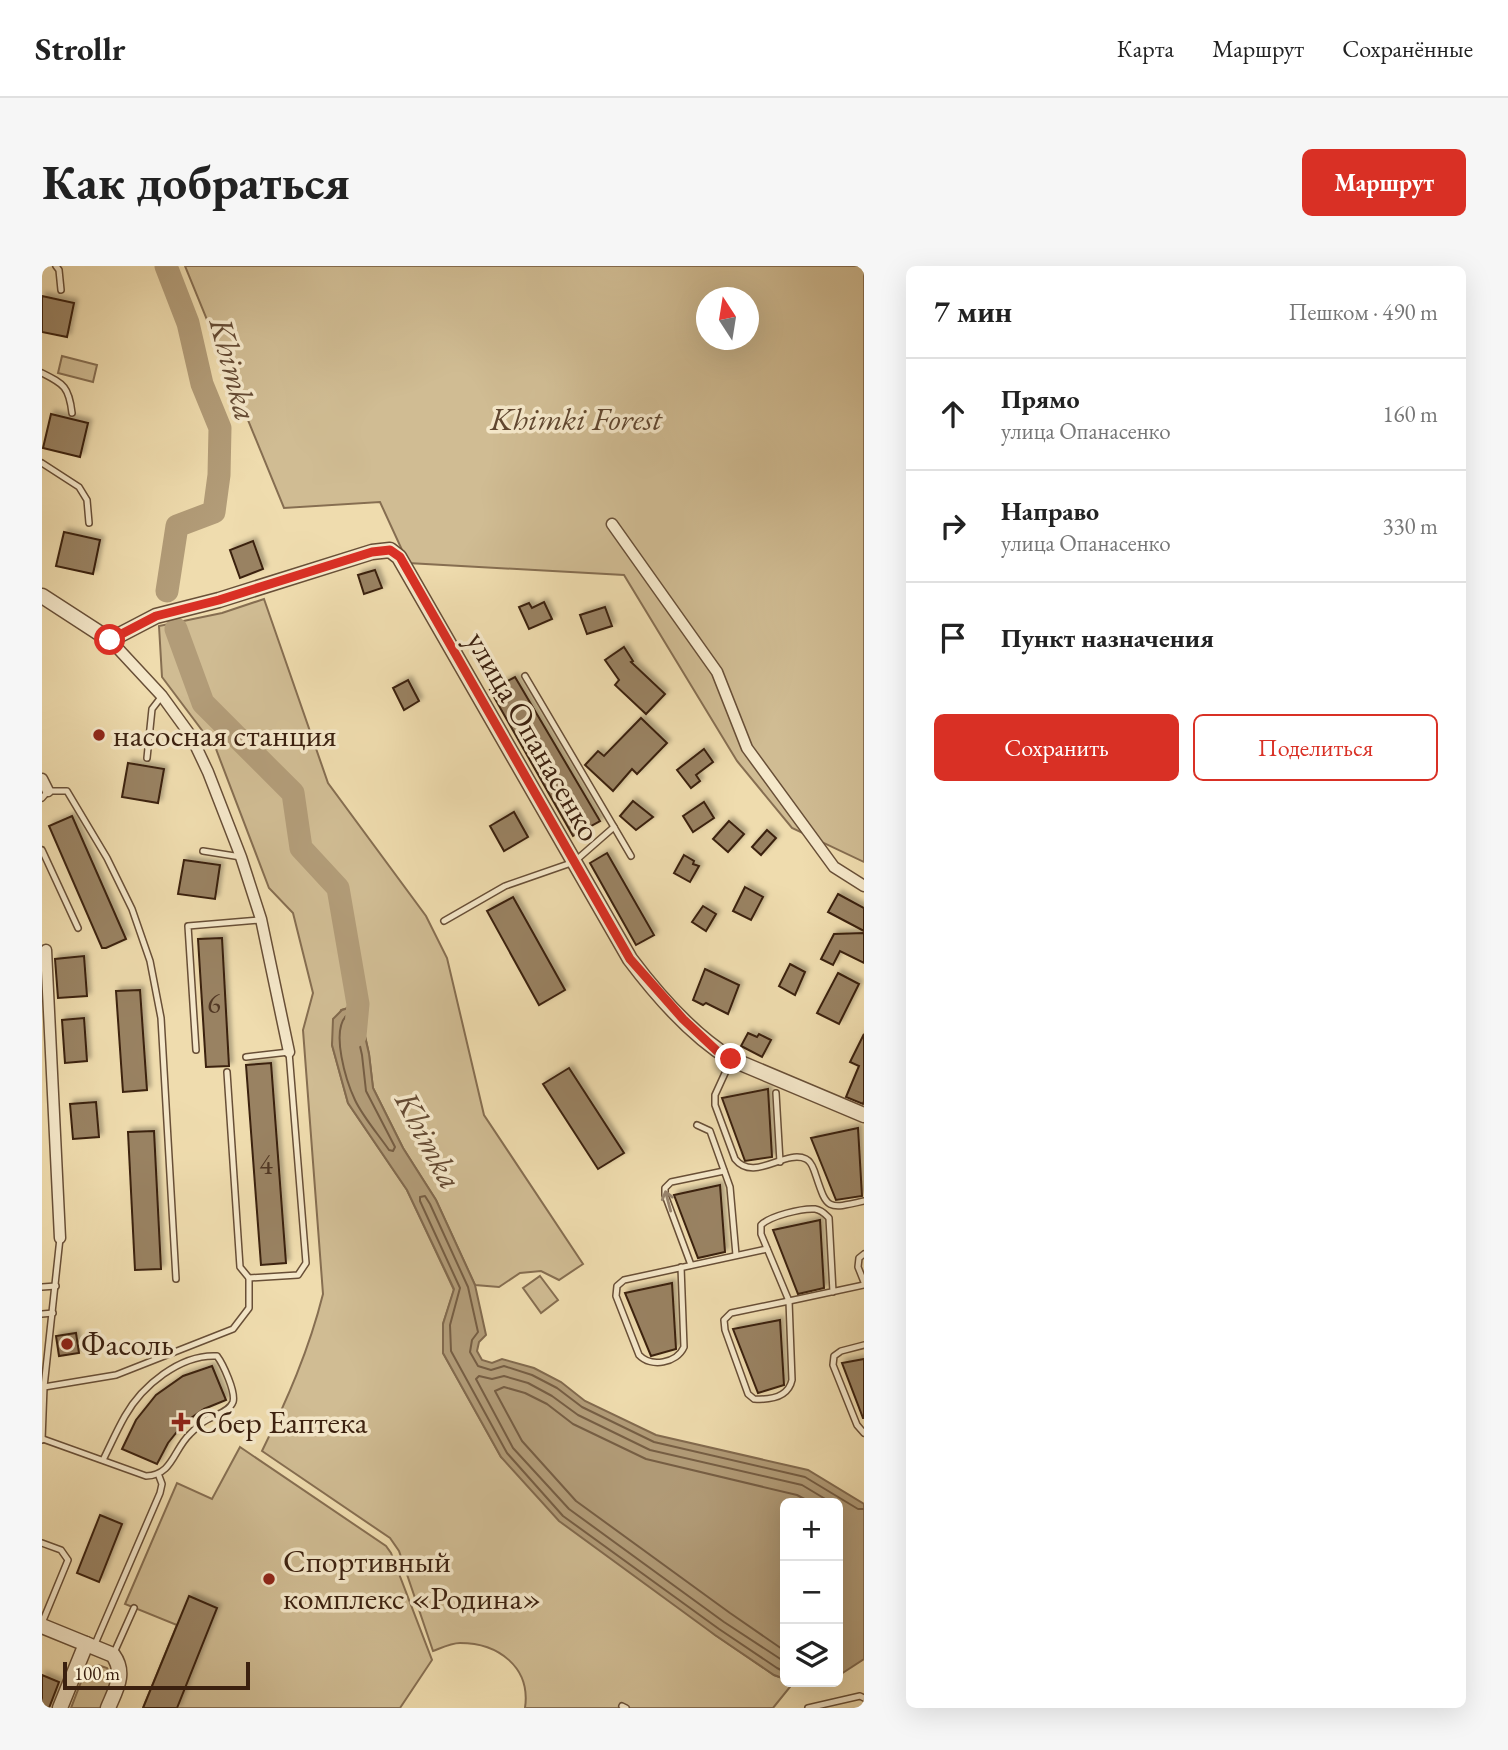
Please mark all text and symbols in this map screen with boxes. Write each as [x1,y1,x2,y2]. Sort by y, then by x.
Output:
text: Strollr [35,27,126,70]
text: Карта [1117,33,1174,64]
text: Маршрут [1212,33,1304,64]
text: Сохранённые [1342,33,1473,64]
button: Маршрут [1302,149,1466,216]
text: Как добраться [42,150,350,214]
north arrow [696,287,759,350]
text: 7 мин [934,292,1012,331]
text: Пешком · 490 m [1289,297,1438,327]
water label: Khimka [199,312,268,425]
text: Прямо [1001,382,1080,416]
icon: ahead [934,395,972,433]
park label: Khimki Forest [489,398,663,440]
text: 160 m [1382,399,1438,429]
text: улица Опанасенко [1001,416,1171,446]
text: Направо [1001,494,1099,528]
icon: right [934,507,972,545]
text: 330 m [1382,511,1438,541]
text: улица Опанасенко [1001,528,1171,558]
icon: arrive [934,619,972,657]
text: Пункт назначения [1001,621,1214,655]
street label: улица Опанасенко [457,623,611,849]
route start [94,624,125,655]
place label: насосная станция [113,714,337,756]
button: Сохранить [934,714,1179,781]
button: Поделиться [1193,714,1438,781]
marker: насосная станция [91,727,107,743]
house number: 6 [207,985,221,1021]
route end [715,1043,746,1074]
water label: Khimka [385,1083,473,1196]
house number: 4 [259,1146,273,1182]
one-way arrow [661,1190,674,1213]
place label: Фасоль [81,1323,174,1365]
marker: Фасоль [59,1336,75,1352]
place label: Сбер Еаптека [195,1401,368,1443]
marker: Сбер Еаптека [173,1414,189,1430]
map controls [780,1498,843,1687]
button: + [780,1498,843,1561]
place label: Спортивный комплекс «Родина» [283,1540,541,1619]
button: − [780,1561,843,1624]
marker: Спортивный комплекс «Родина» [261,1571,277,1587]
button: layers [780,1624,843,1687]
scale bar [63,1659,250,1691]
text: 100 m [74,1661,120,1686]

